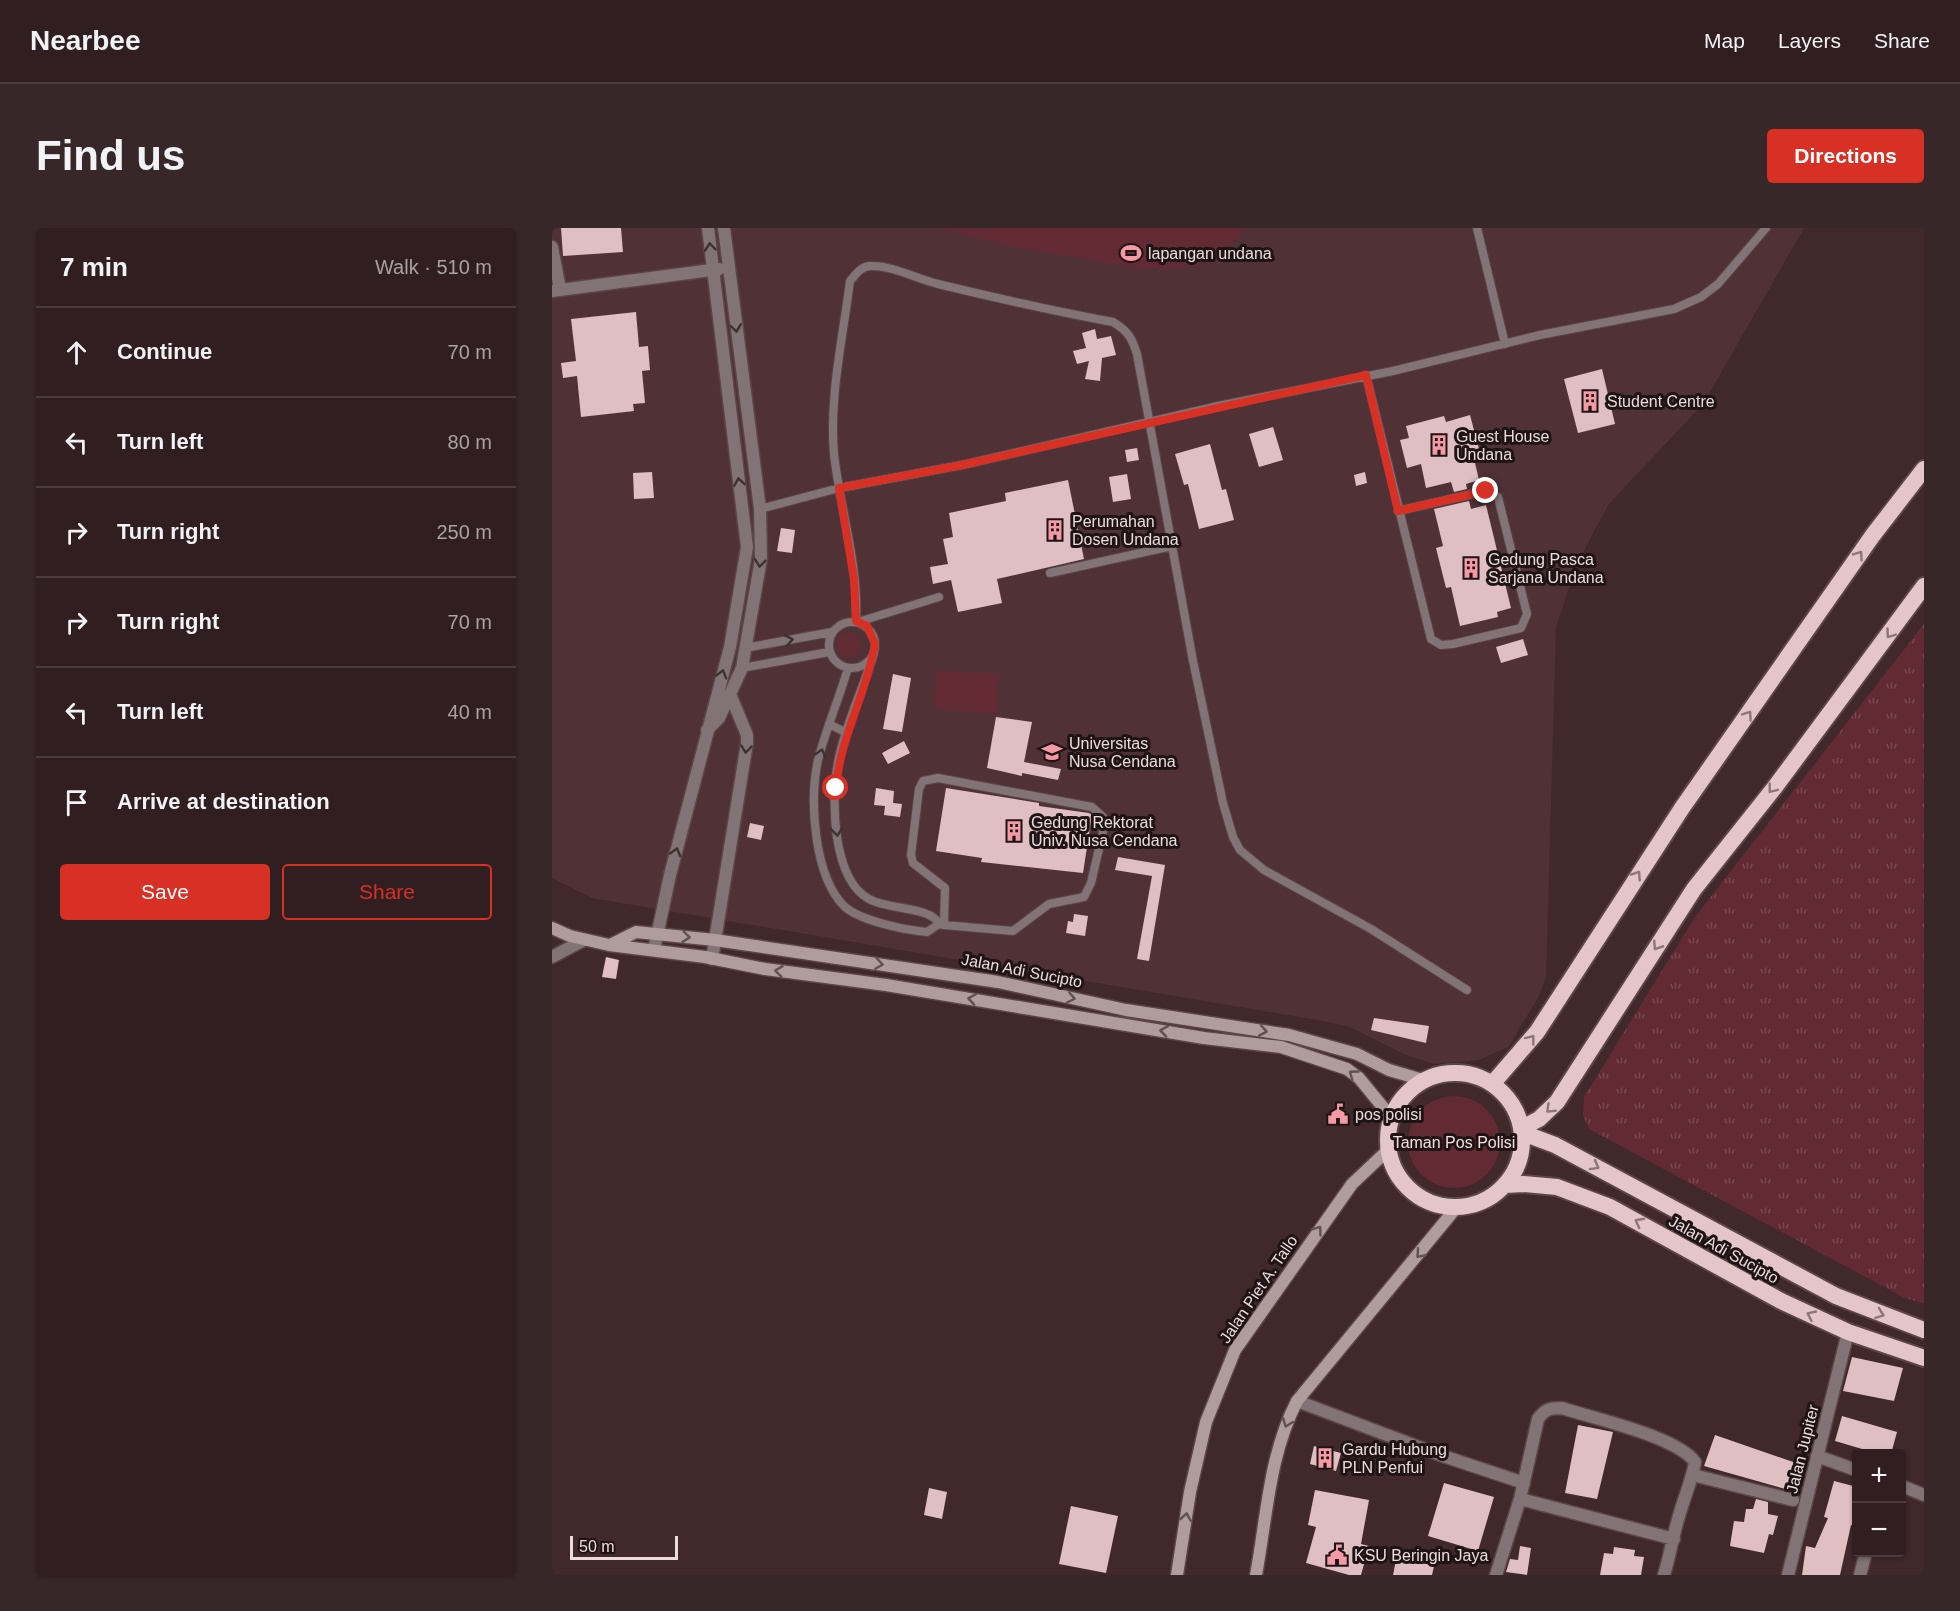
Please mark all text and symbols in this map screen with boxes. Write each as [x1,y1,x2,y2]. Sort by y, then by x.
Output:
text: Nearbee [30,25,141,56]
text: Map [1704,29,1745,52]
text: Layers [1778,29,1841,52]
text: Share [1874,29,1930,52]
button: Directions [1767,129,1924,183]
text: Find us [36,132,185,179]
sports icon: lapangan undana [1119,241,1143,265]
one-way arrow [705,242,717,251]
place label: lapangan undana [1148,245,1272,262]
text: 7 min [60,252,128,282]
text: Walk · 510 m [375,256,492,278]
one-way arrow [730,323,742,332]
icon: ahead [60,336,93,369]
text: Continue [117,339,212,364]
text: 70 m [448,341,492,363]
building icon: Student Centre [1578,389,1602,413]
place label: Student Centre [1607,393,1715,410]
icon: left [60,426,93,459]
place label: Guest House Undana [1456,428,1549,463]
text: Turn left [117,429,203,454]
text: 80 m [448,431,492,453]
building icon: Guest House Undana [1427,433,1451,457]
one-way arrow [734,477,746,487]
route end [1472,477,1498,503]
place label: Perumahan Dosen Undana [1072,513,1179,548]
icon: right [60,516,93,549]
building icon: Perumahan Dosen Undana [1043,518,1067,542]
text: Turn right [117,519,219,544]
text: 250 m [436,521,492,543]
one-way arrow [1852,550,1863,561]
place label: Gedung Pasca Sarjana Undana [1488,551,1604,586]
building icon: Gedung Pasca Sarjana Undana [1459,556,1483,580]
one-way arrow [754,558,766,568]
icon: right [60,606,93,639]
text: Turn right [117,609,219,634]
text: 70 m [448,611,492,633]
one-way arrow [1886,627,1897,638]
one-way arrow [783,634,793,647]
one-way arrow [715,669,727,680]
icon: left [60,696,93,729]
text: Turn left [117,699,203,724]
text: 40 m [448,701,492,723]
one-way arrow [1741,710,1752,721]
place label: Universitas Nusa Cendana [1069,735,1176,770]
school or university icon: Universitas Nusa Cendana [1040,740,1064,764]
one-way arrow [740,745,753,754]
one-way arrow [813,748,826,758]
route start [822,774,848,800]
one-way arrow [1769,783,1780,794]
icon: arrive [60,786,93,819]
text: Arrive at destination [117,789,330,814]
place label: Gedung Rektorat Univ. Nusa Cendana [1031,814,1178,849]
building icon: Gedung Rektorat Univ. Nusa Cendana [1002,819,1026,843]
one-way arrow [831,827,843,836]
one-way arrow [668,847,681,857]
button: Save [60,864,270,920]
button: Share [282,864,492,920]
one-way arrow [1630,871,1641,882]
one-way arrow [681,930,690,943]
one-way arrow [1653,939,1664,950]
street label: Jalan Adi Sucipto [960,950,1084,991]
one-way arrow [874,957,883,969]
one-way arrow [774,965,783,978]
one-way arrow [1065,991,1075,1004]
one-way arrow [967,993,977,1006]
one-way arrow [1258,1024,1267,1036]
one-way arrow [1160,1025,1170,1038]
one-way arrow [1524,1034,1535,1045]
one-way arrow [1348,1070,1359,1081]
public building icon: pos polisi [1326,1102,1350,1126]
one-way arrow [1546,1102,1556,1113]
place label: pos polisi [1355,1106,1422,1123]
park label: Taman Pos Polisi [1393,1134,1515,1151]
one-way arrow [1588,1159,1599,1170]
street label: Jalan Adi Sucipto [1666,1212,1782,1287]
one-way arrow [1635,1218,1645,1229]
one-way arrow [1311,1226,1322,1237]
street label: Jalan Piet A. Tallo [1216,1232,1301,1346]
one-way arrow [1416,1247,1427,1258]
one-way arrow [1874,1306,1884,1319]
one-way arrow [1806,1310,1817,1322]
street label: Jalan Jupiter [1783,1402,1822,1495]
one-way arrow [1281,1417,1294,1428]
place label: Gardu Hubung PLN Penfui [1342,1441,1447,1476]
building icon: Gardu Hubung PLN Penfui [1313,1446,1337,1470]
map controls [1852,1449,1906,1557]
button: + [1852,1449,1906,1503]
button: − [1852,1503,1906,1557]
one-way arrow [1179,1513,1192,1523]
scale bar [570,1533,678,1560]
text: 50 m [579,1538,615,1555]
public building icon: KSU Beringin Jaya [1325,1543,1349,1567]
place label: KSU Beringin Jaya [1354,1547,1488,1564]

